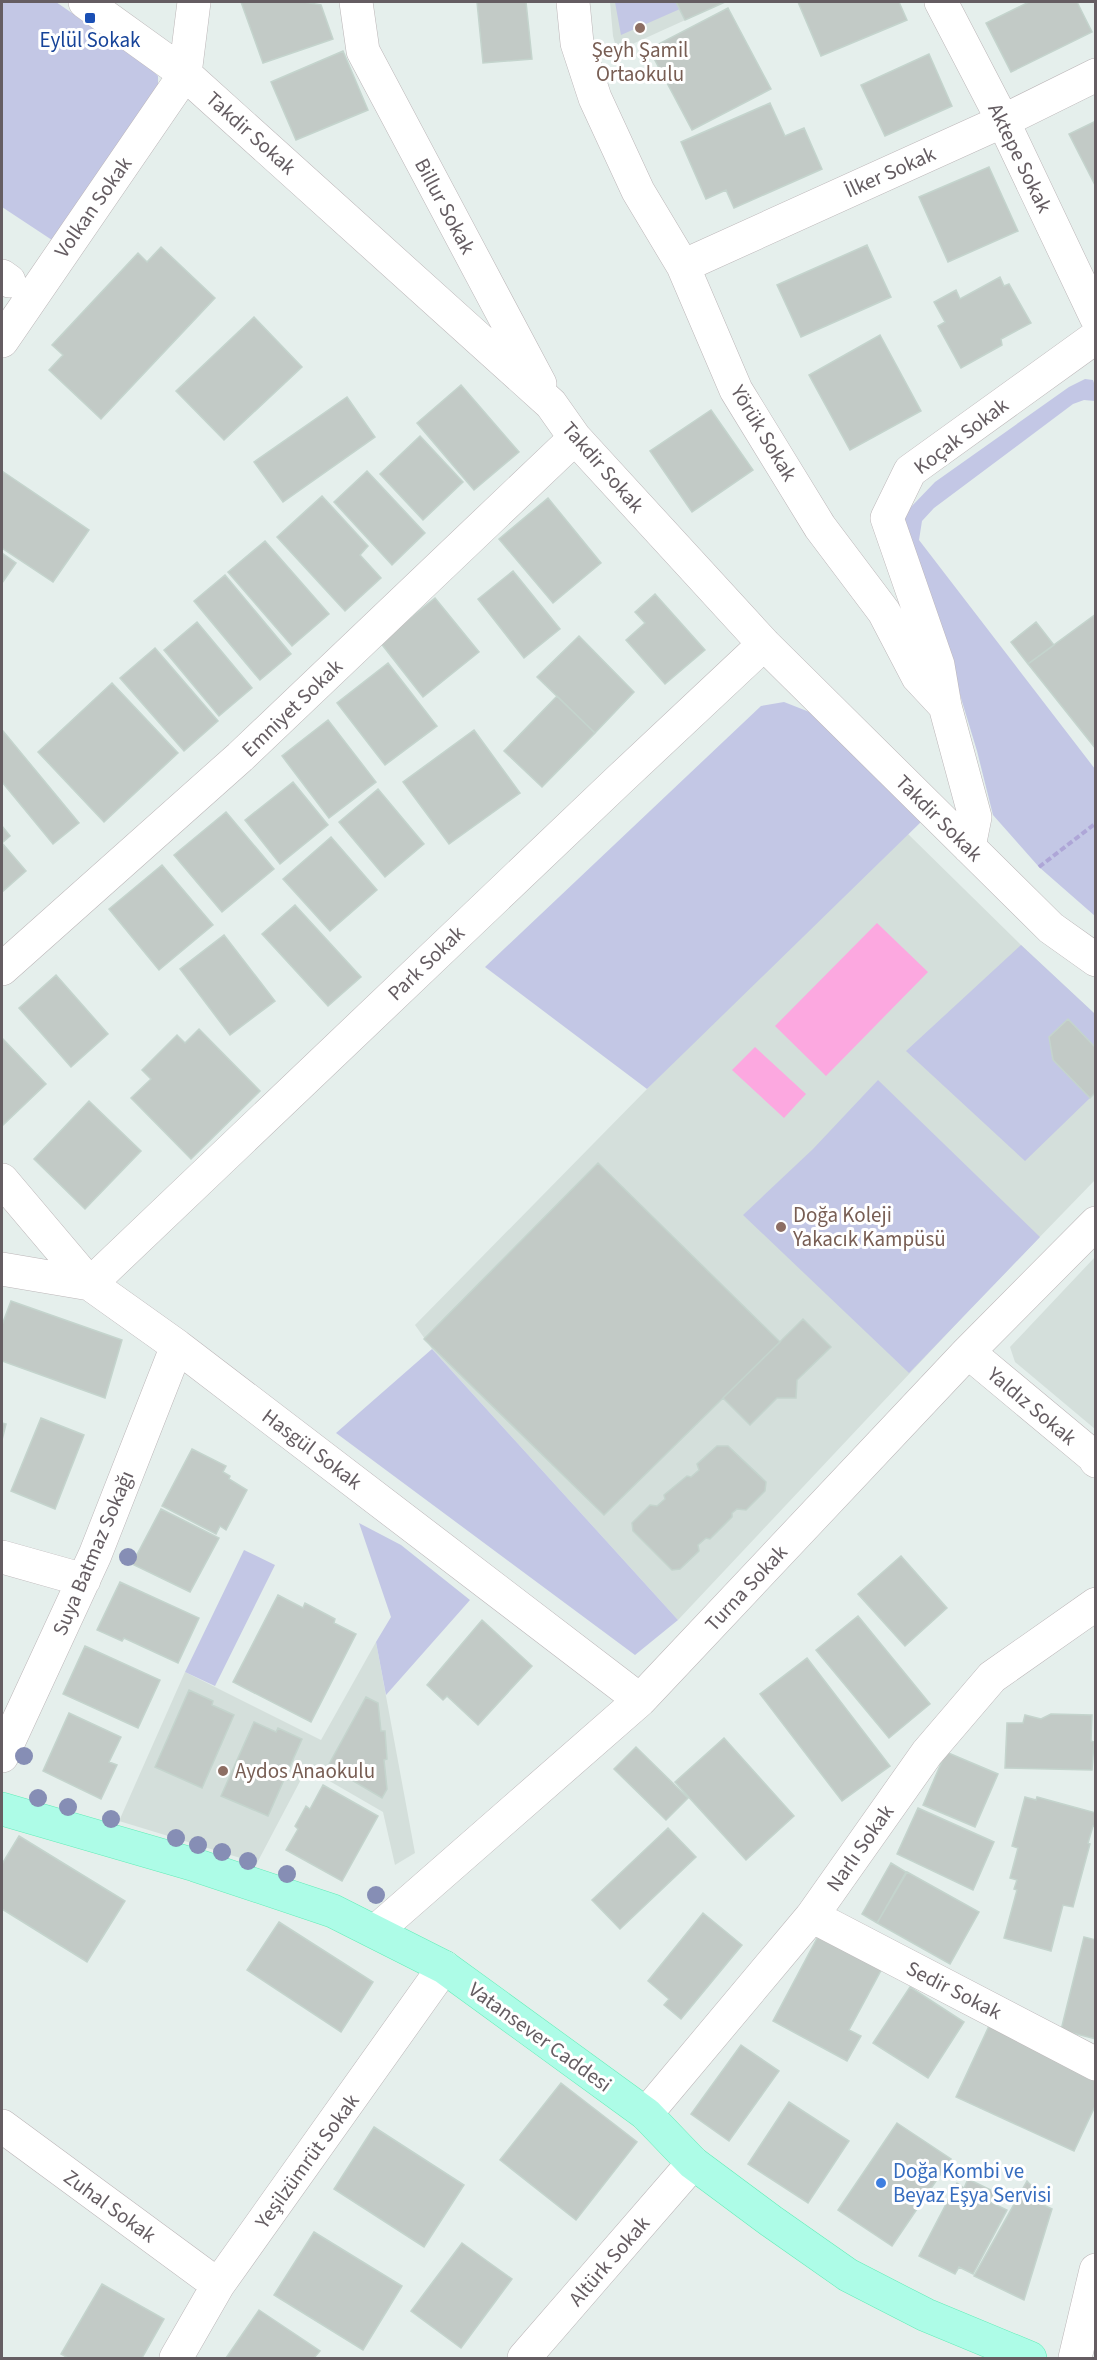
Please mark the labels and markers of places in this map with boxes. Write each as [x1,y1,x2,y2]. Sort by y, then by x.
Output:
marker: Eylül Sokak [83,11,97,25]
marker: Şeyh Şamil Ortaokulu [633,21,647,35]
place label: Eylül Sokak [40,25,141,55]
place label: Şeyh Şamil Ortaokulu [592,35,688,89]
place label: Doğa Koleji Yakacık Kampüsü [792,1200,946,1254]
marker: Doğa Koleji Yakacık Kampüsü [774,1220,788,1234]
place label: Aydos Anaokulu [235,1756,375,1786]
marker: Aydos Anaokulu [216,1764,230,1778]
place label: Doğa Kombi ve Beyaz Eşya Servisi [893,2156,1051,2210]
marker: Doğa Kombi ve Beyaz Eşya Servisi [874,2176,888,2190]

